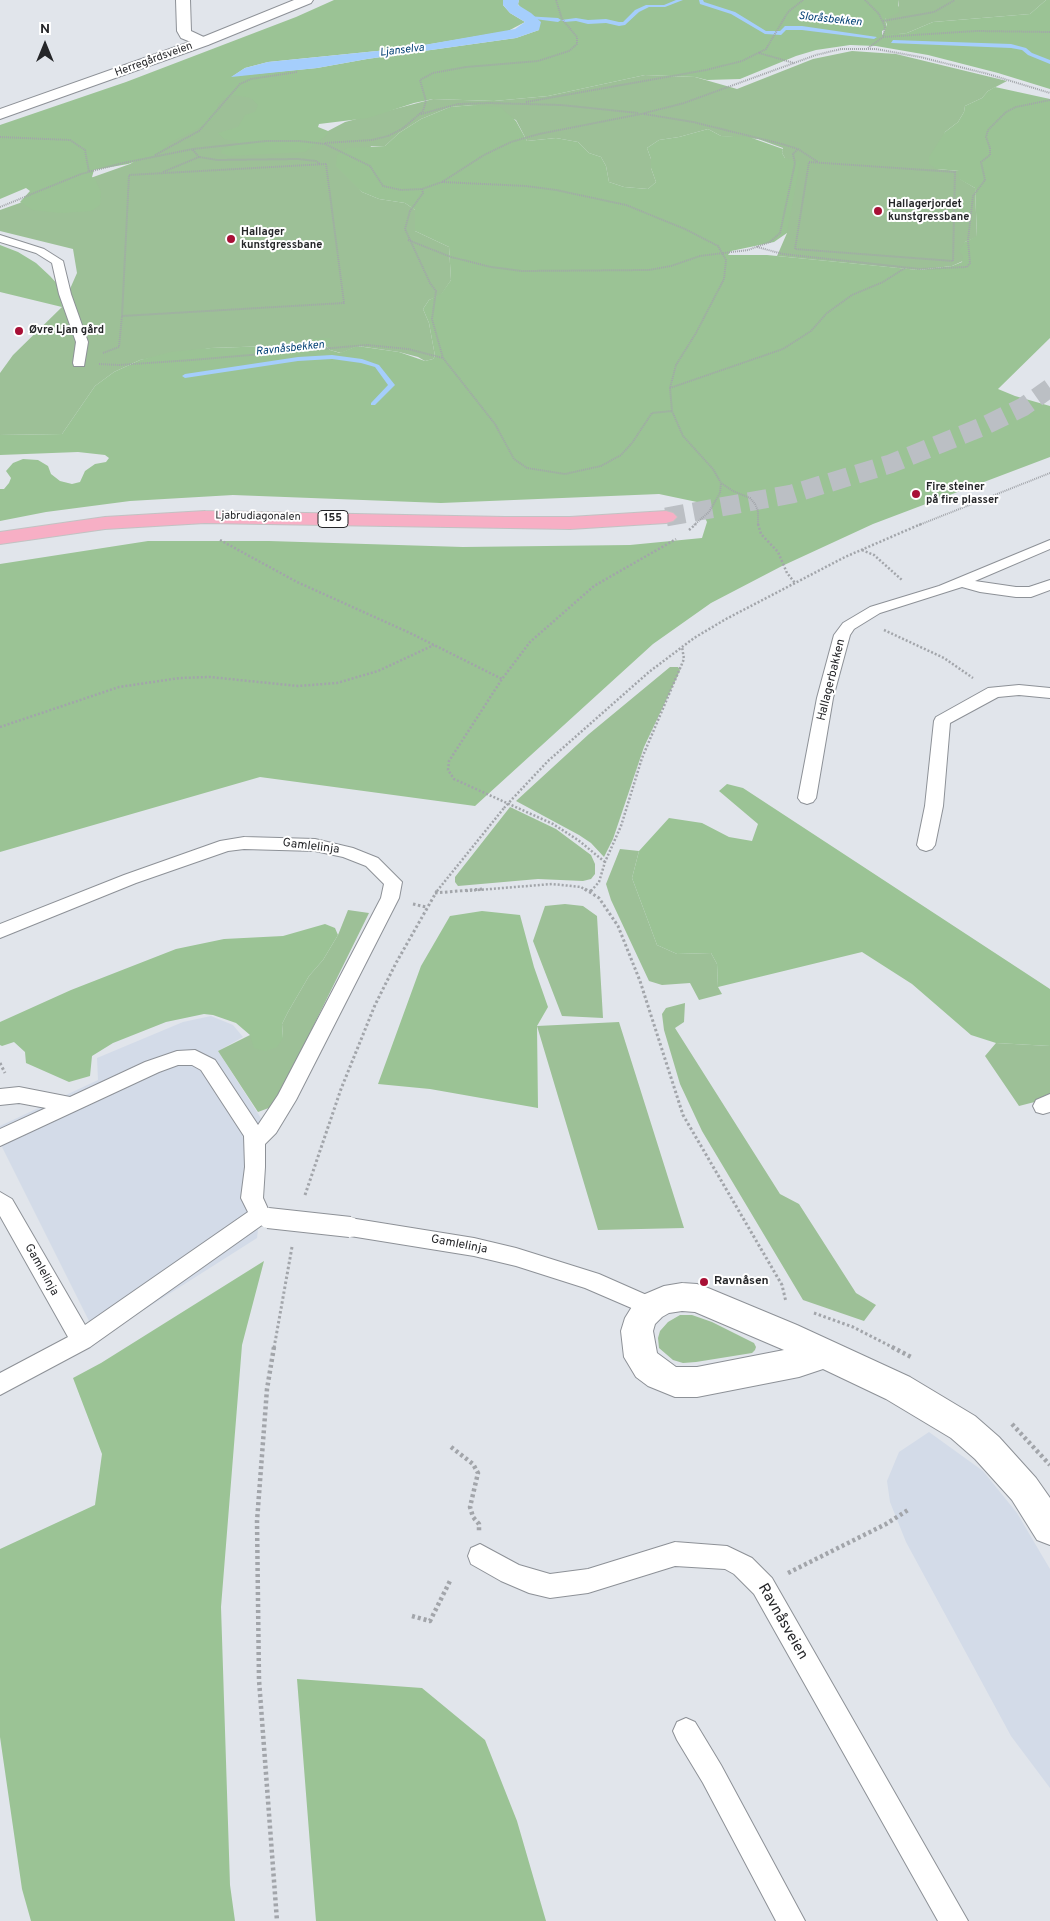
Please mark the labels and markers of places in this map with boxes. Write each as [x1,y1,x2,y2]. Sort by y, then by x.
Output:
place label: Hallagerjordet kunstgressbane [888,198,969,224]
marker: Hallagerjordet kunstgressbane [872,205,884,217]
place label: Hallager kunstgressbane [241,226,322,252]
marker: Hallager kunstgressbane [225,233,237,245]
place label: Øvre Ljan gård [29,324,104,338]
marker: Øvre Ljan gård [13,325,25,337]
place label: Fire steiner på fire plasser [926,481,999,507]
marker: Fire steiner på fire plasser [910,488,922,500]
place label: Ravnåsen [714,1275,769,1289]
marker: Ravnåsen [698,1276,710,1288]

